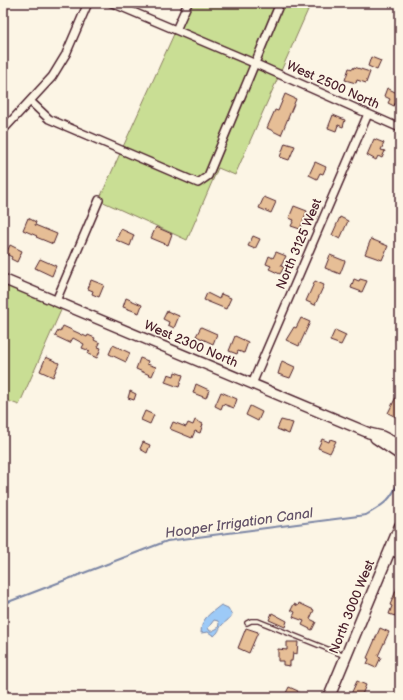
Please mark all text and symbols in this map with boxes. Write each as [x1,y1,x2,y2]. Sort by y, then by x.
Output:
street label: West 2500 North [284,57,382,113]
street label: North 3125 West [273,196,325,292]
street label: West 2300 North [142,317,240,371]
water label: Hooper Irrigation Canal [164,504,315,542]
street label: North 3000 West [326,558,378,656]

